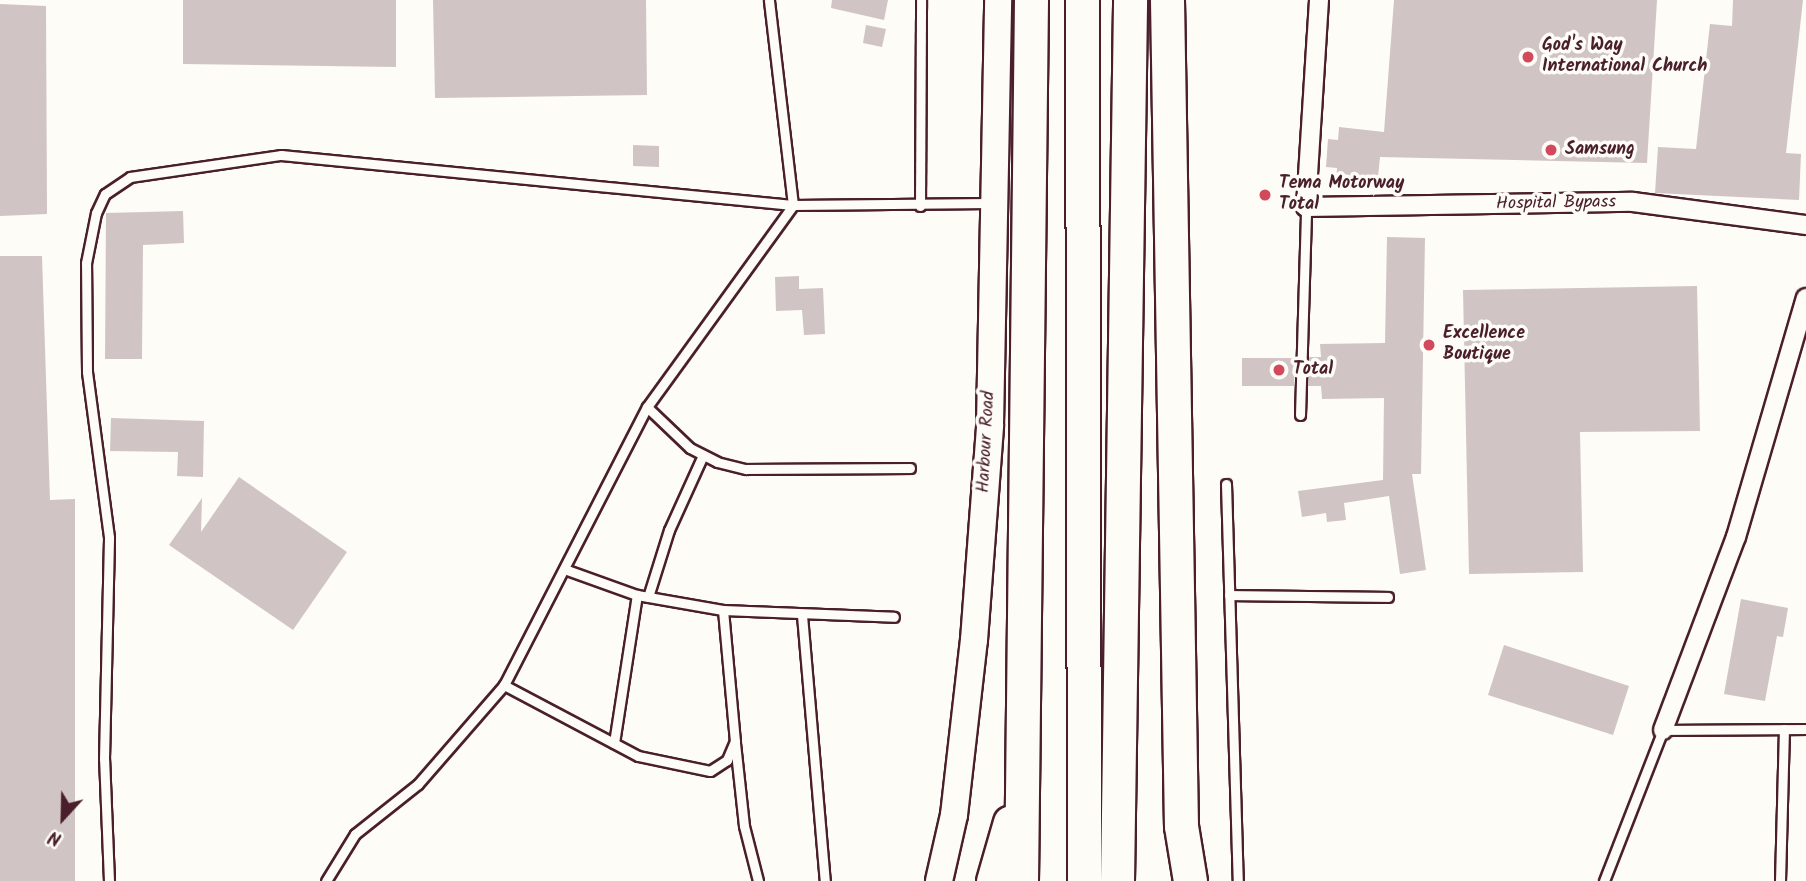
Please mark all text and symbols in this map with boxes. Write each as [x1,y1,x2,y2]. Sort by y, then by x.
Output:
place label: God's Way International Church [1542,36,1707,78]
marker: God's Way International Church [1520,49,1536,65]
place label: Samsung [1565,139,1635,161]
marker: Samsung [1543,142,1559,158]
place label: Tema Motorway Total [1279,174,1404,216]
marker: Tema Motorway Total [1257,187,1273,203]
street label: Hospital Bypass [1496,192,1616,216]
place label: Excellence Boutique [1443,324,1525,366]
marker: Excellence Boutique [1421,337,1437,353]
place label: Total [1293,359,1333,381]
marker: Total [1271,362,1287,378]
street label: Harbour Road [974,391,1000,493]
north arrow [28,783,98,853]
text: N [44,821,66,854]

